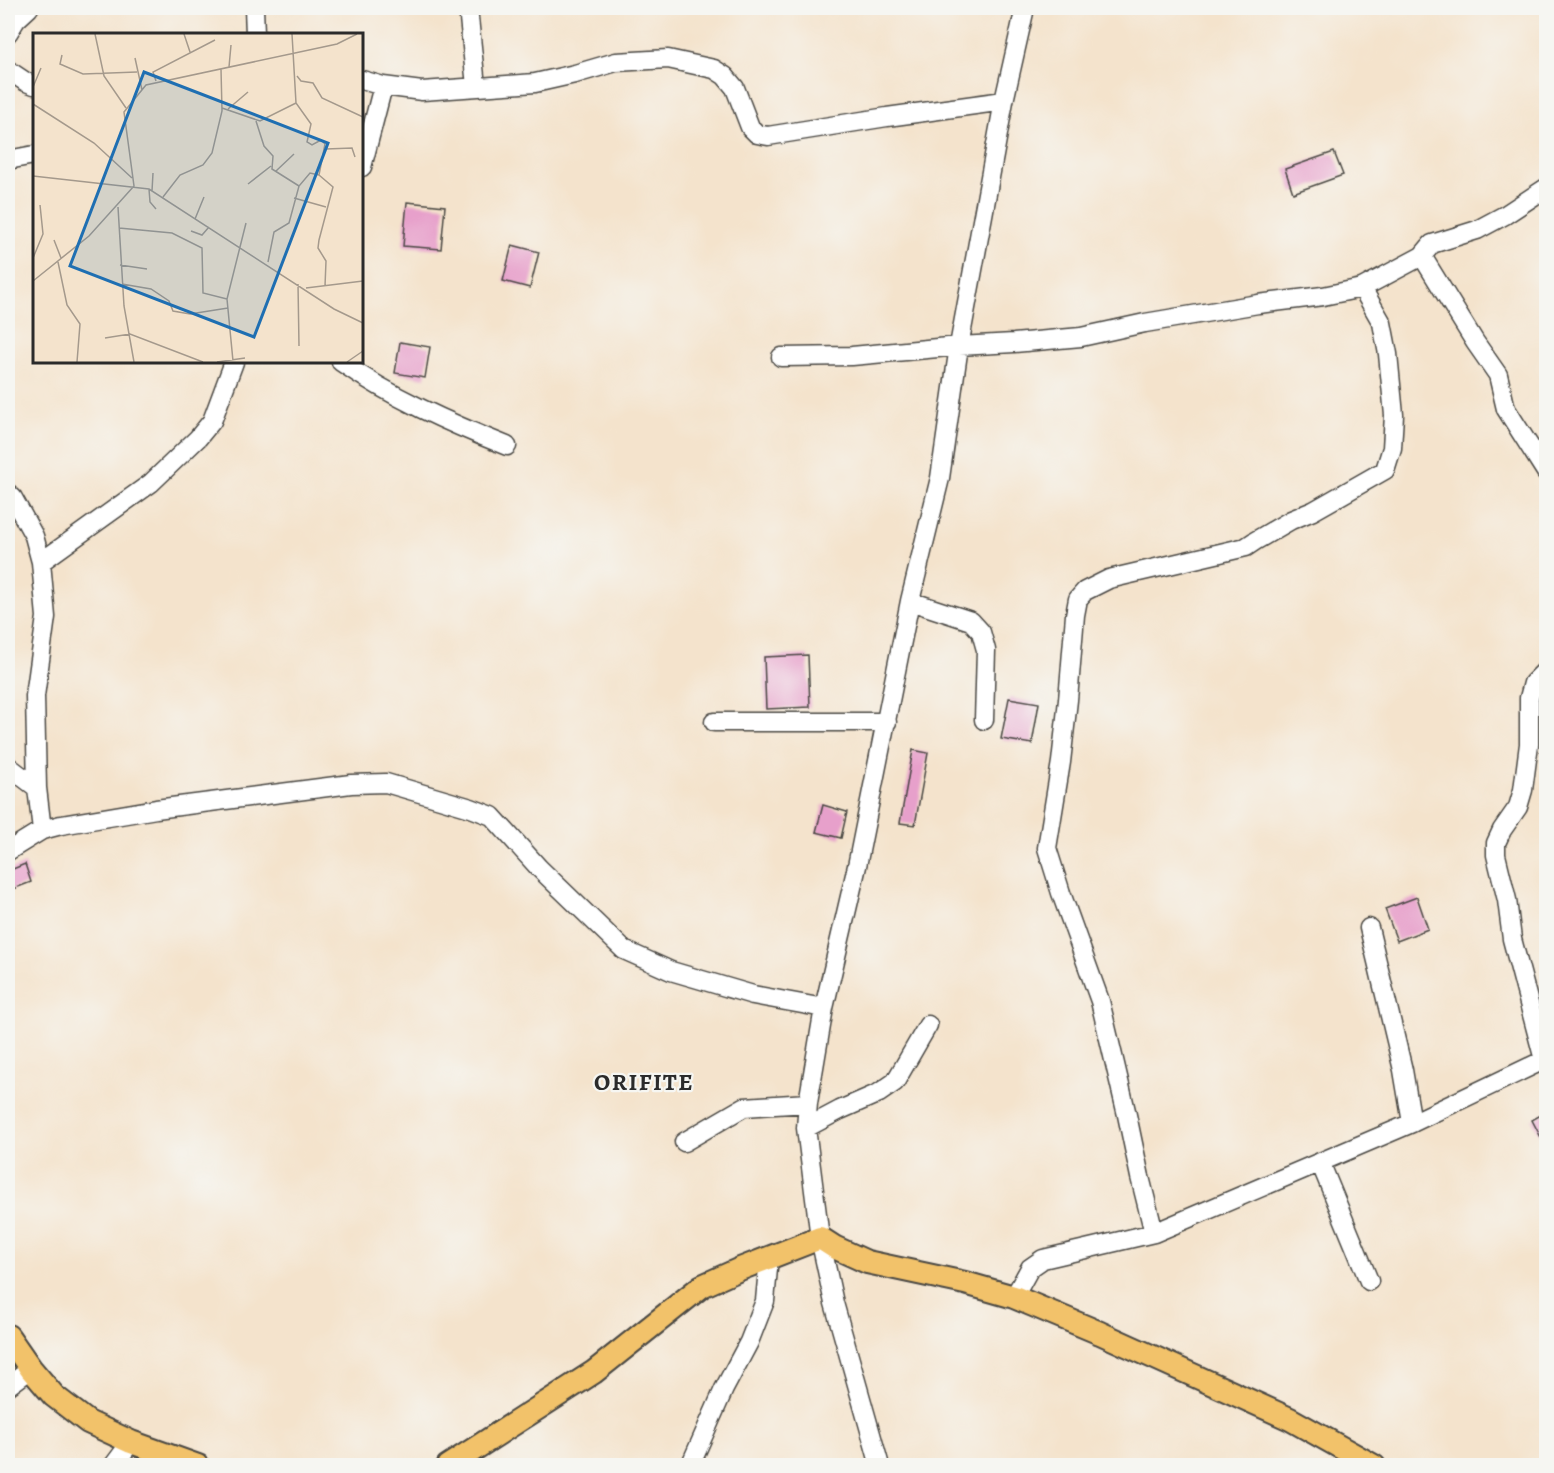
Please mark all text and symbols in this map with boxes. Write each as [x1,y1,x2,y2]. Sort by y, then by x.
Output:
inset map [33,33,363,363]
district label: ORIFITE [594,1066,694,1098]

